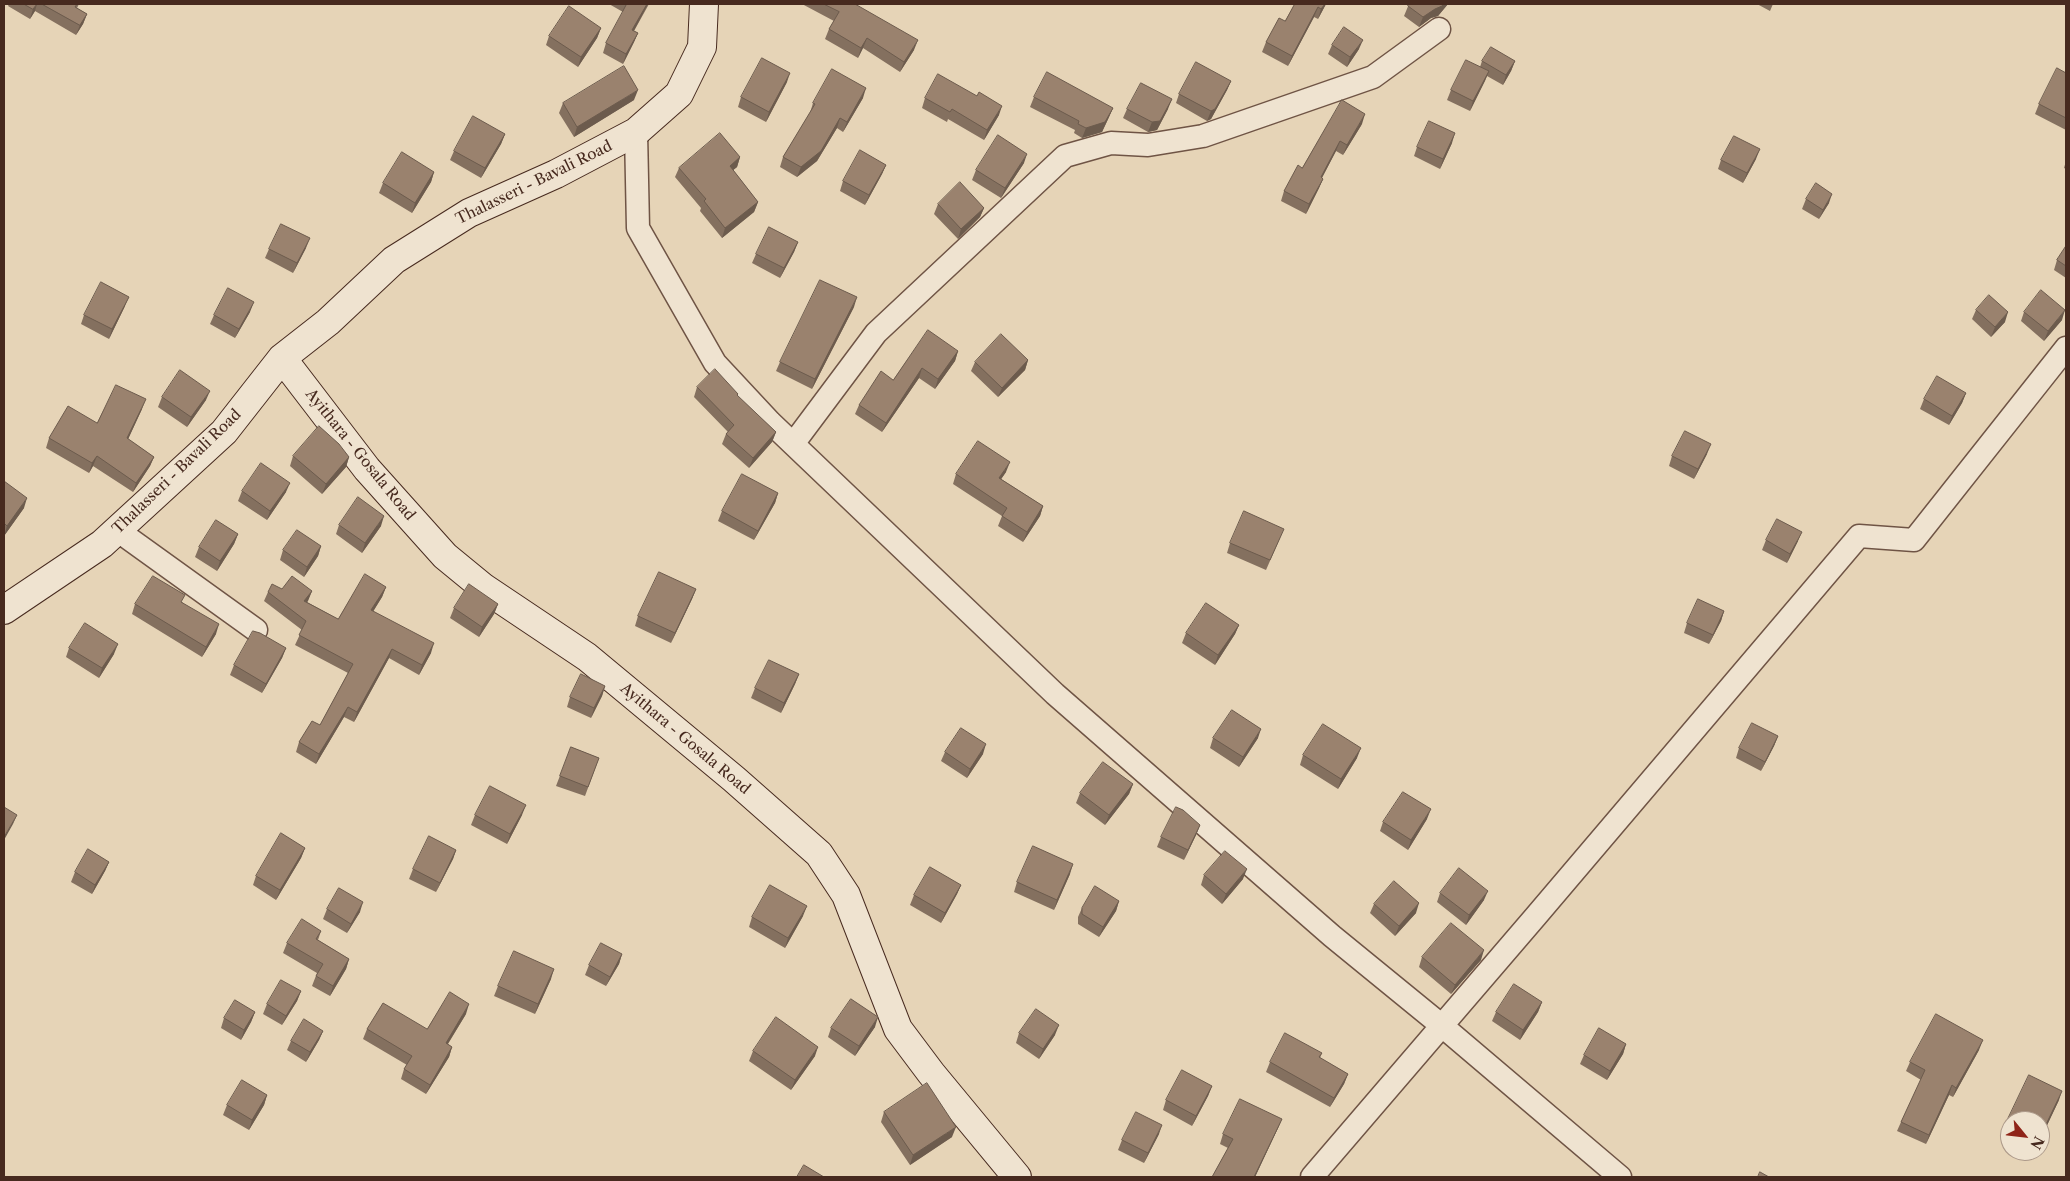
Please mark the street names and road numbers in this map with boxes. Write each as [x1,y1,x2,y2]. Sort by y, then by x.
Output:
street label: Thalasseri - Bavali Road [453,137,615,229]
street label: Ayithara - Gosala Road [301,386,419,524]
street label: Thalasseri - Bavali Road [109,406,245,538]
street label: Ayithara - Gosala Road [616,679,754,799]

